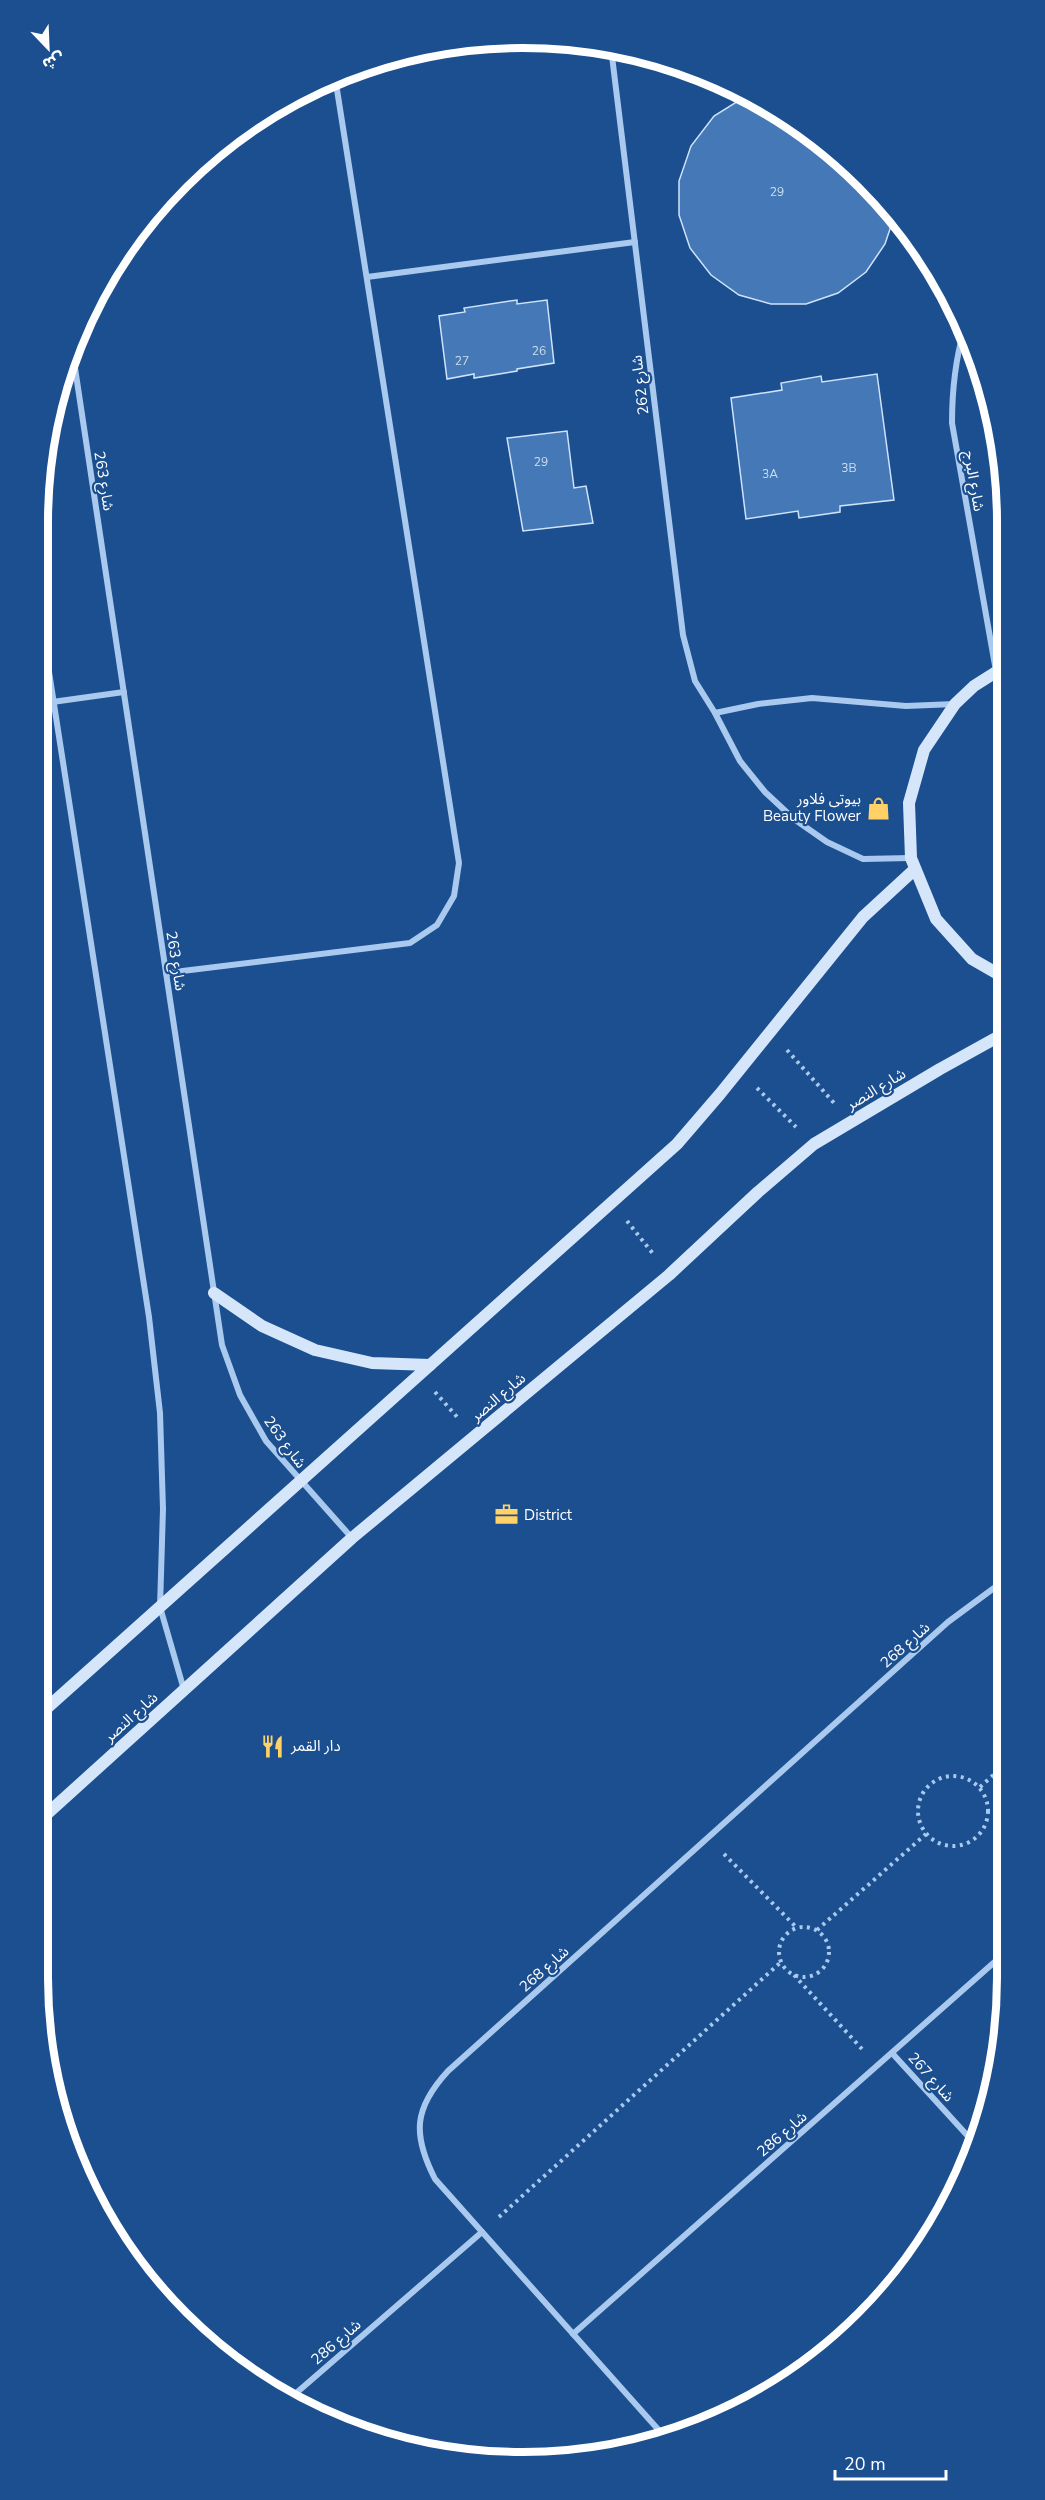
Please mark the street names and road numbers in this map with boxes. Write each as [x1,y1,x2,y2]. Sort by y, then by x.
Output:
street label: شارع 262 [626,353,656,416]
street label: شارع البرج [957,449,989,513]
street label: شارع 263 [87,450,119,513]
street label: شارع 263 [159,930,191,993]
street label: شارع النصر [842,1063,911,1117]
street label: شارع النصر [466,1368,531,1428]
street label: شارع 263 [258,1412,311,1474]
street label: شارع 268 [876,1617,936,1674]
street label: شارع النصر [99,1687,164,1749]
street label: شارع 268 [515,1941,575,1998]
street label: شارع 267 [902,2048,959,2108]
street label: شارع 286 [753,2107,813,2163]
street label: شارع 286 [307,2315,367,2371]

